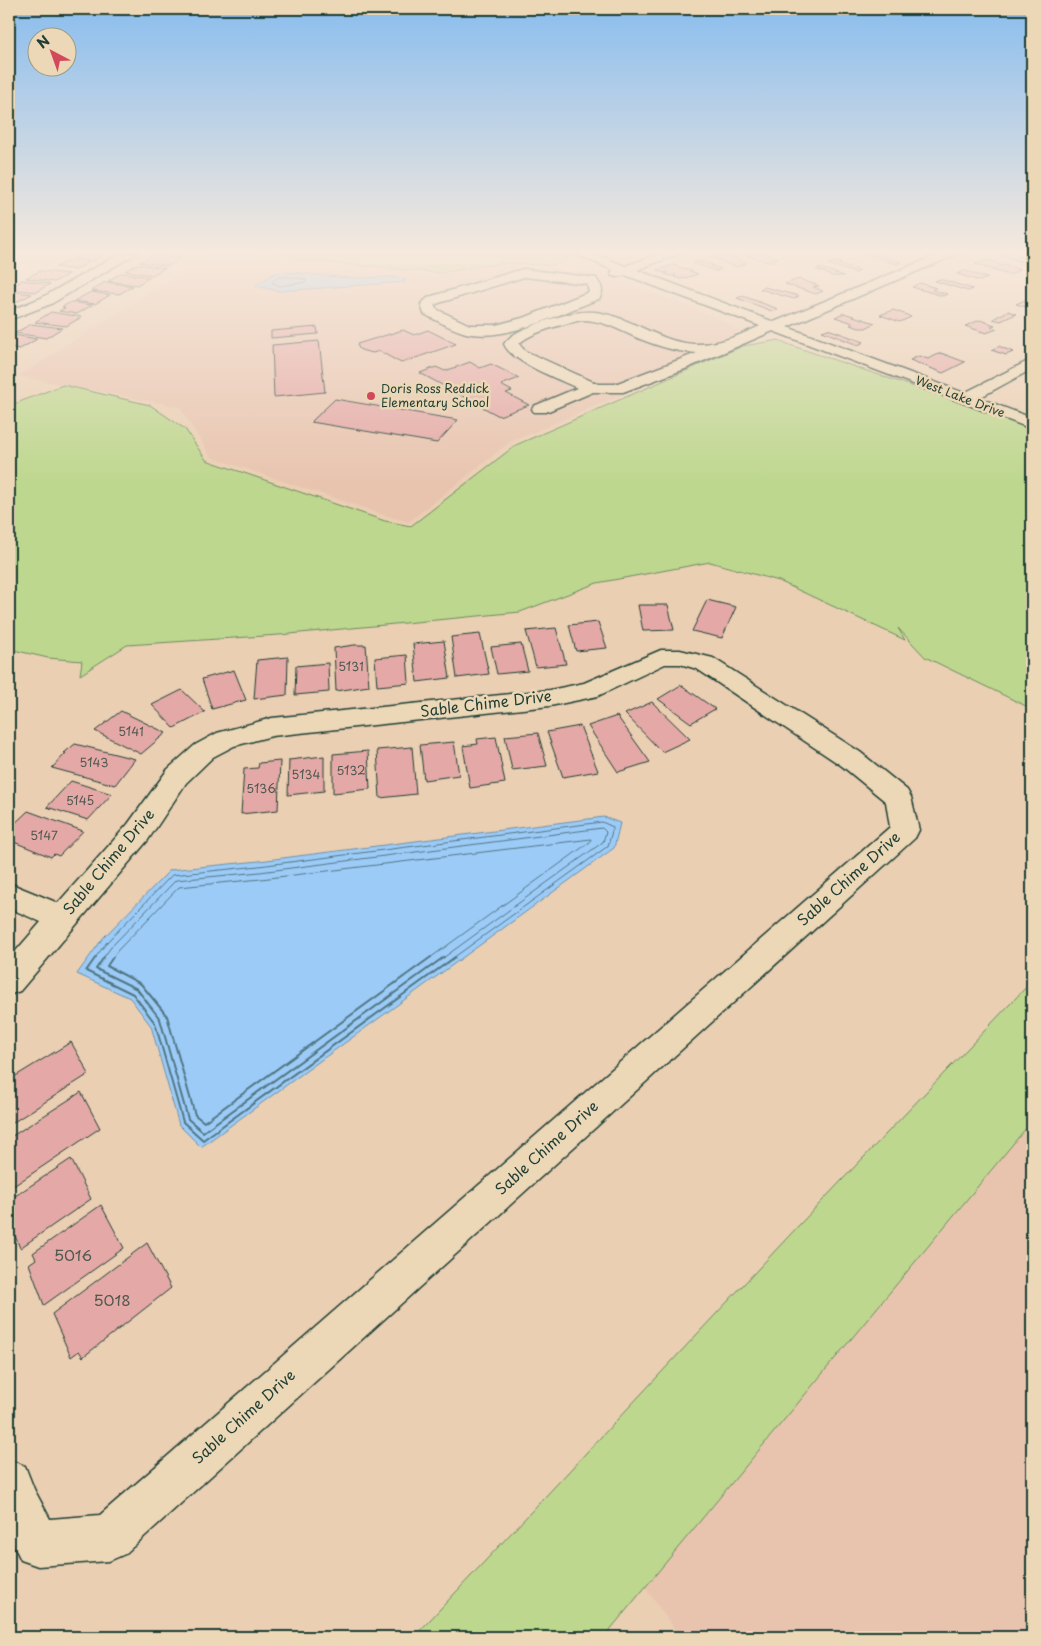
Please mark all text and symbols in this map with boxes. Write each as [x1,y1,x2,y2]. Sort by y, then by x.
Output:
north arrow [28,28,78,78]
text: N [32,30,54,53]
street label: West Lake Drive [913,371,1008,421]
place label: Doris Ross Reddick Elementary School [381,379,489,411]
marker: Doris Ross Reddick Elementary School [365,390,377,402]
house number: 5131 [338,657,364,675]
street label: Sable Chime Drive [419,683,553,722]
house number: 5141 [118,722,144,740]
house number: 5143 [80,753,108,771]
house number: 5132 [336,761,366,779]
house number: 5134 [292,765,320,783]
house number: 5136 [246,779,276,797]
house number: 5145 [66,791,94,809]
street label: Sable Chime Drive [57,803,159,919]
street label: Sable Chime Drive [791,825,905,931]
house number: 5147 [30,826,58,844]
street label: Sable Chime Drive [489,1094,603,1200]
house number: 5016 [54,1243,92,1266]
house number: 5018 [93,1288,131,1311]
street label: Sable Chime Drive [186,1363,300,1469]

